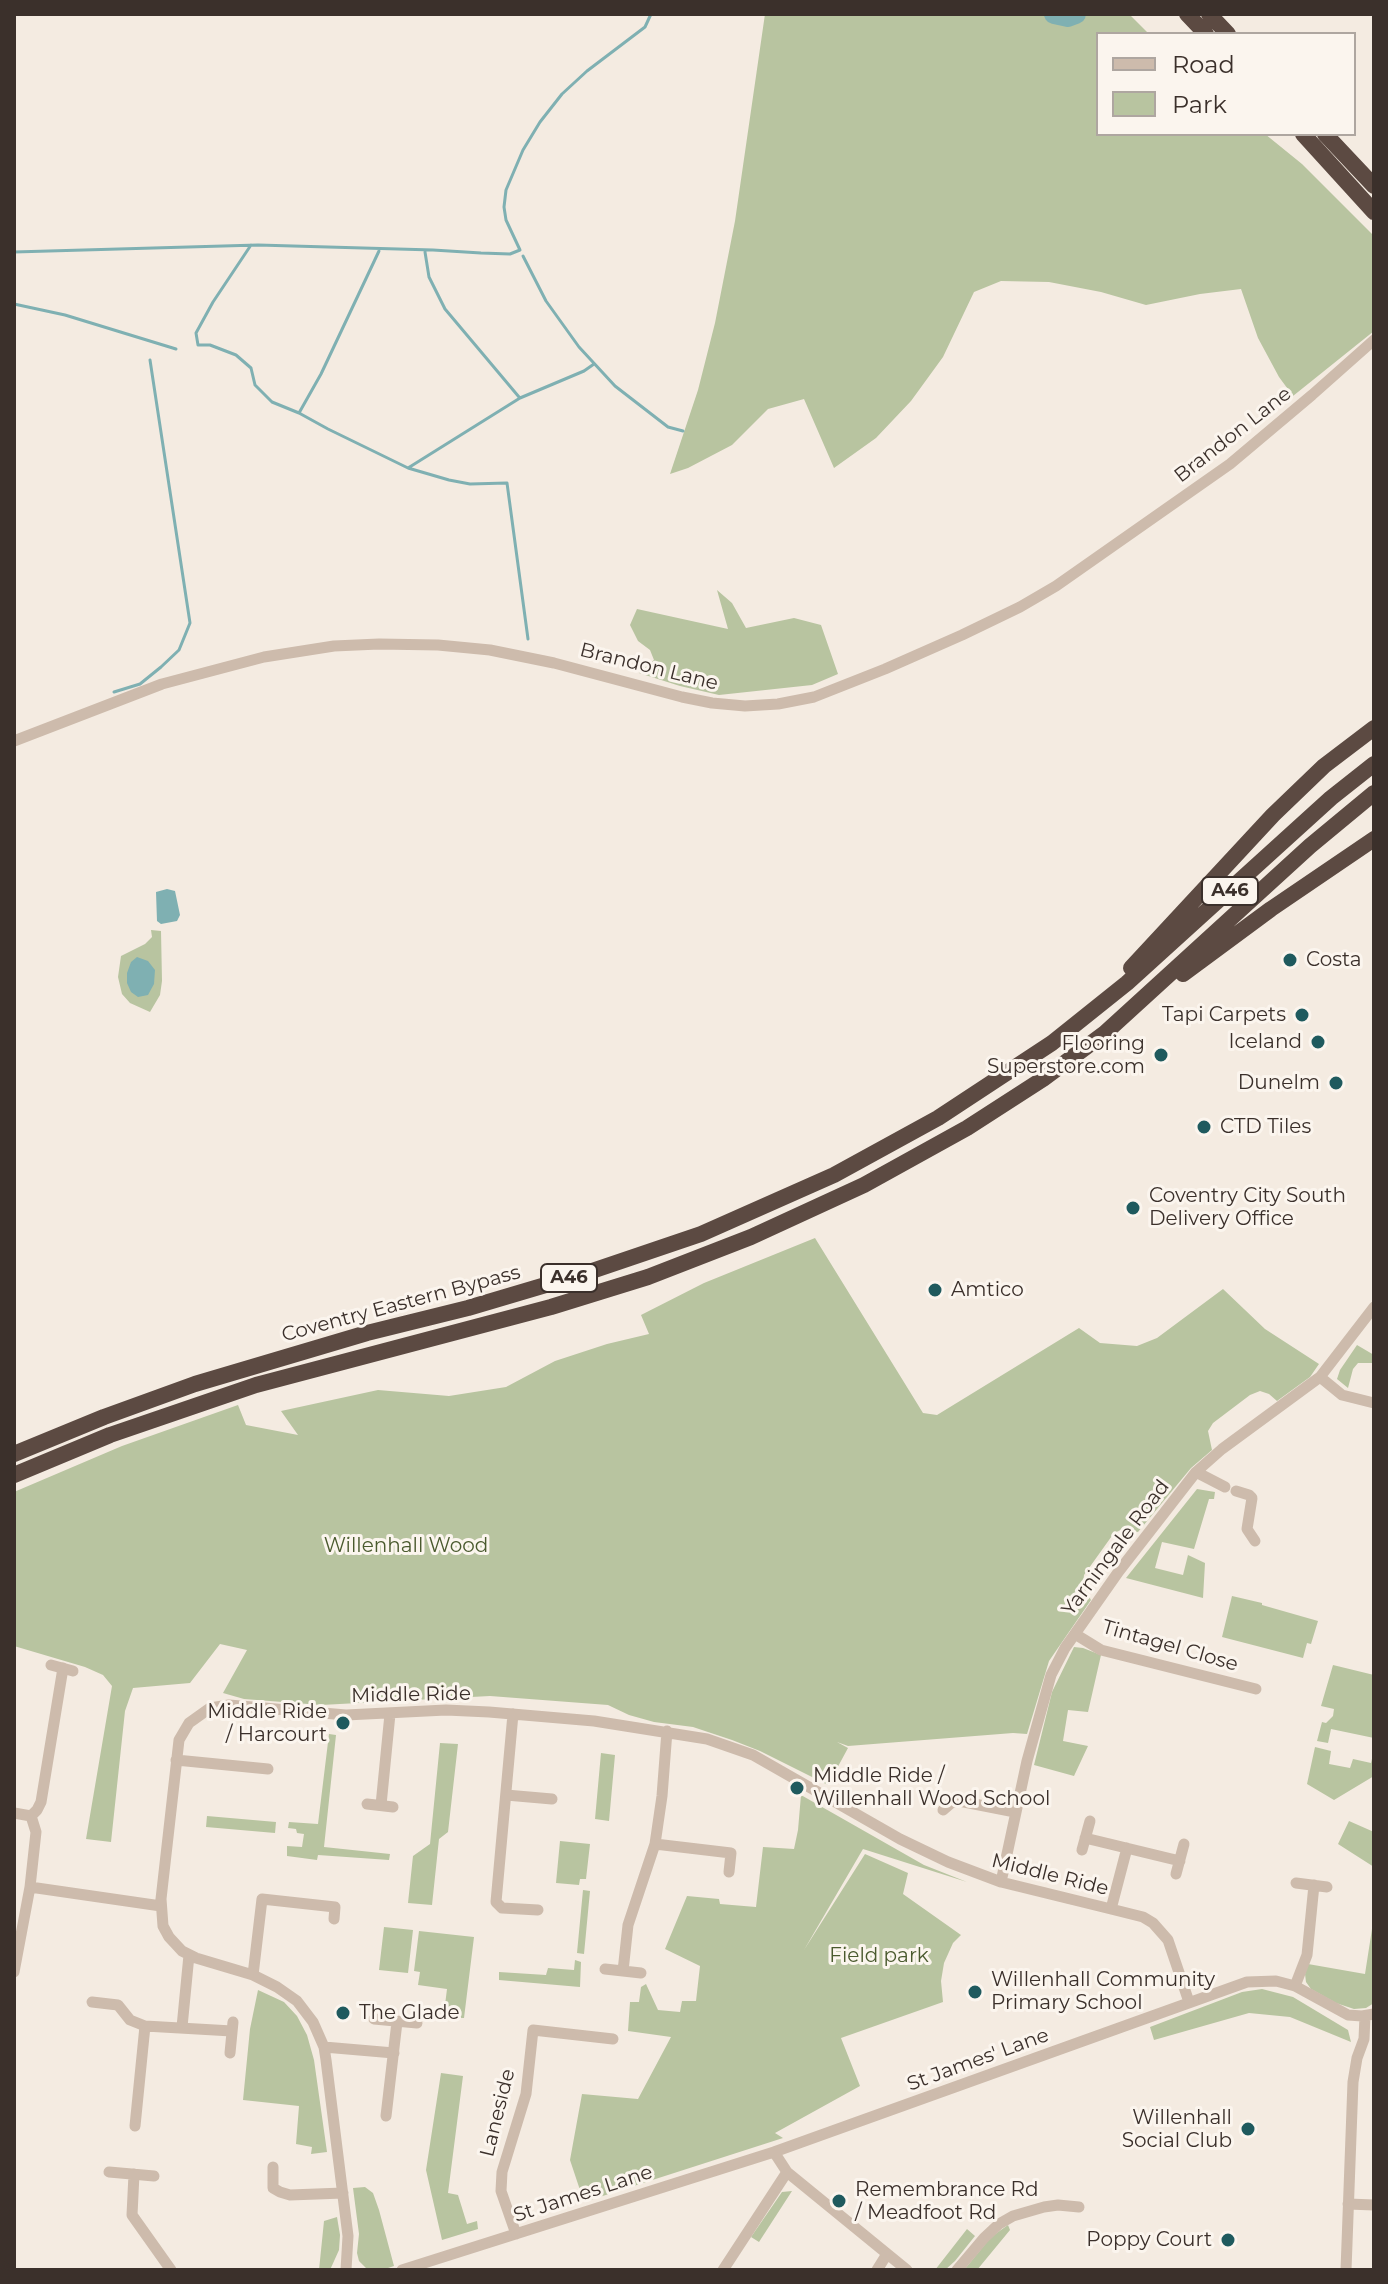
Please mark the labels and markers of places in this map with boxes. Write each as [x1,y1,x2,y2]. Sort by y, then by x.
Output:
place label: Costa [1306,948,1362,972]
marker: Costa [1281,951,1299,969]
place label: Tapi Carpets [1162,1003,1286,1027]
marker: Tapi Carpets [1293,1006,1311,1024]
place label: Iceland [1229,1030,1302,1054]
place label: Flooring Superstore.com [987,1032,1145,1079]
marker: Iceland [1309,1033,1327,1051]
marker: Flooring Superstore.com [1152,1046,1170,1064]
place label: Dunelm [1238,1071,1320,1095]
marker: Dunelm [1327,1074,1345,1092]
place label: CTD Tiles [1220,1115,1311,1139]
marker: CTD Tiles [1195,1118,1213,1136]
place label: Coventry City South Delivery Office [1149,1184,1346,1231]
marker: Coventry City South Delivery Office [1124,1199,1142,1217]
place label: Amtico [951,1278,1024,1302]
marker: Amtico [926,1281,944,1299]
place label: Middle Ride / Harcourt [207,1700,327,1747]
marker: Middle Ride / Harcourt [334,1714,352,1732]
place label: Middle Ride / Willenhall Wood School [813,1764,1050,1811]
marker: Middle Ride / Willenhall Wood School [788,1779,806,1797]
place label: Willenhall Community Primary School [991,1968,1215,2015]
marker: Willenhall Community Primary School [966,1983,984,2001]
place label: The Glade [359,2001,460,2025]
marker: The Glade [334,2004,352,2022]
place label: Willenhall Social Club [1122,2106,1232,2153]
marker: Willenhall Social Club [1239,2120,1257,2138]
place label: Remembrance Rd / Meadfoot Rd [855,2178,1039,2225]
marker: Remembrance Rd / Meadfoot Rd [830,2192,848,2210]
place label: Poppy Court [1086,2228,1212,2252]
marker: Poppy Court [1219,2231,1237,2249]

